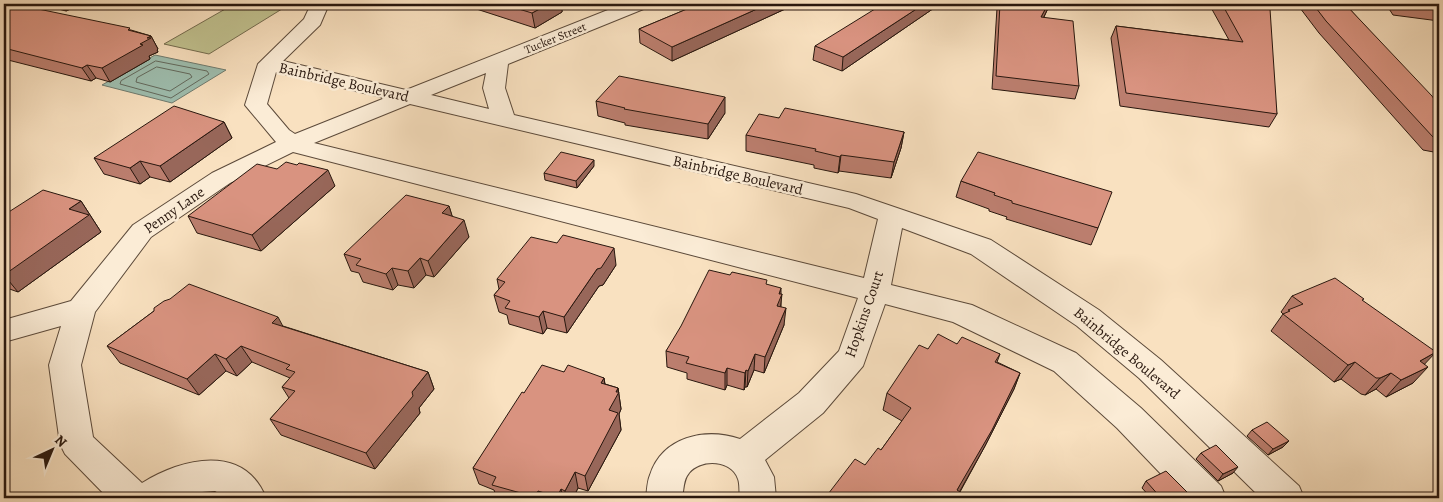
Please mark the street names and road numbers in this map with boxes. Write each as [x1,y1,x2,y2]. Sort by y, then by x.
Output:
street label: Tucker Street [522,18,588,58]
street label: Bainbridge Boulevard [277,57,412,107]
street label: Bainbridge Boulevard [671,150,806,200]
street label: Penny Lane [140,182,208,238]
street label: Hopkins Court [840,268,888,360]
street label: Bainbridge Boulevard [1070,303,1185,404]

